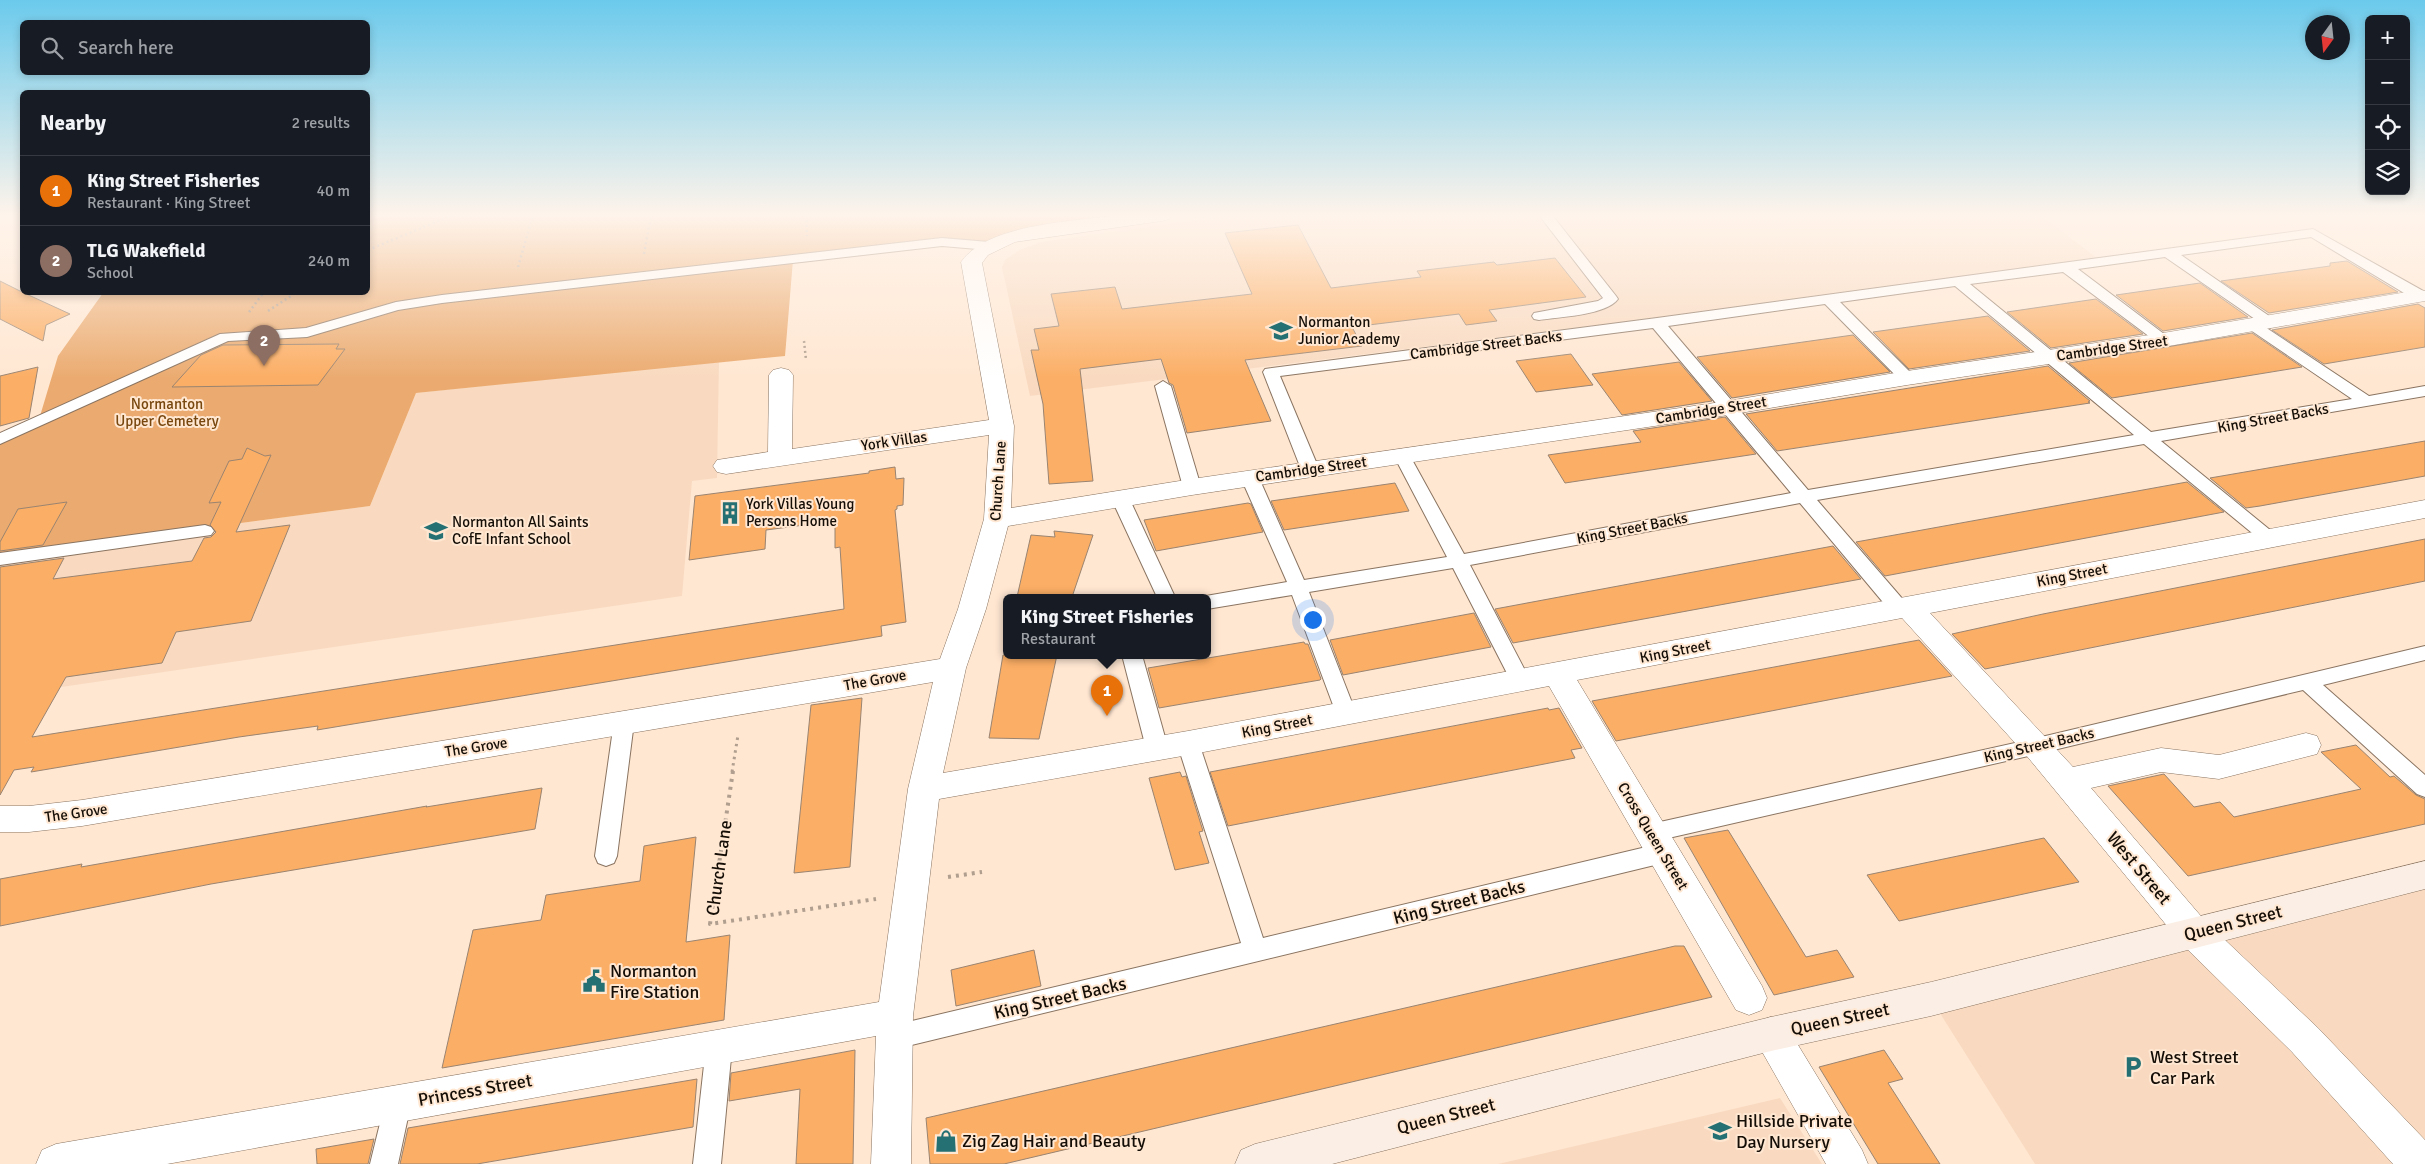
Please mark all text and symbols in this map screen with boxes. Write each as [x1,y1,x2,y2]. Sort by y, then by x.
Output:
north arrow [2305,15,2350,60]
map controls [2365,15,2410,195]
button: + [2365,15,2410,60]
search box [20,20,370,75]
icon: search [38,34,66,62]
text: Search here [78,36,174,60]
button: − [2365,60,2410,105]
button: locate [2365,105,2410,150]
text: Nearby [40,110,106,136]
text: 2 results [291,113,350,133]
button: layers [2365,150,2410,195]
text: King Street Fisheries [87,169,260,193]
text: 1 [52,181,60,201]
text: 40 m [316,181,350,201]
text: Restaurant · King Street [87,193,250,213]
text: TLG Wakefield [87,239,205,263]
text: 2 [52,251,60,271]
text: 240 m [308,251,350,271]
text: School [87,263,133,283]
place label: Normanton Junior Academy [1298,313,1400,348]
school or university icon: Normanton Junior Academy [1268,318,1294,344]
pin: 2 [248,325,280,366]
street label: Cambridge Street Backs [1409,327,1564,363]
street label: Cambridge Street [2055,331,2169,365]
street label: Cambridge Street [1654,392,1768,428]
park label: Normanton Upper Cemetery [115,395,219,430]
street label: King Street Backs [2216,399,2330,437]
street label: York Villas [860,427,929,455]
street label: Church Lane [986,440,1010,522]
street label: Cambridge Street [1254,452,1368,486]
place label: York Villas Young Persons Home [746,495,855,530]
building icon: York Villas Young Persons Home [717,500,743,526]
street label: King Street Backs [1575,508,1689,548]
place label: Normanton All Saints CofE Infant School [452,513,589,548]
school or university icon: Normanton All Saints CofE Infant School [423,518,449,544]
street label: King Street [2035,559,2109,591]
popup [1003,594,1211,659]
text: King Street Fisheries [1021,605,1193,629]
your location [1300,607,1326,633]
text: Restaurant [1021,629,1096,649]
street label: King Street [1638,635,1712,667]
street label: The Grove [842,666,908,694]
pin: 1 [1091,675,1123,716]
street label: King Street [1240,710,1314,742]
street label: King Street Backs [1982,723,2096,766]
street label: The Grove [443,733,509,761]
street label: Cross Queen Street [1614,779,1692,893]
street label: The Grove [44,800,108,826]
street label: Church Lane [701,819,737,917]
street label: West Street [2102,827,2176,909]
street label: King Street Backs [1391,875,1527,929]
street label: Queen Street [2182,900,2284,946]
place label: Normanton Fire Station [610,960,699,1003]
public building icon: Normanton Fire Station [581,968,607,994]
street label: King Street Backs [992,972,1128,1024]
street label: Queen Street [1789,998,1891,1040]
place label: West Street Car Park [2150,1046,2239,1089]
parking icon: West Street Car Park [2120,1054,2146,1080]
street label: Princess Street [416,1069,534,1111]
street label: Queen Street [1395,1093,1497,1139]
place label: Hillside Private Day Nursery [1736,1110,1853,1153]
school or university icon: Hillside Private Day Nursery [1707,1118,1733,1144]
shop icon: Zig Zag Hair and Beauty [933,1128,959,1154]
place label: Zig Zag Hair and Beauty [962,1130,1146,1152]

